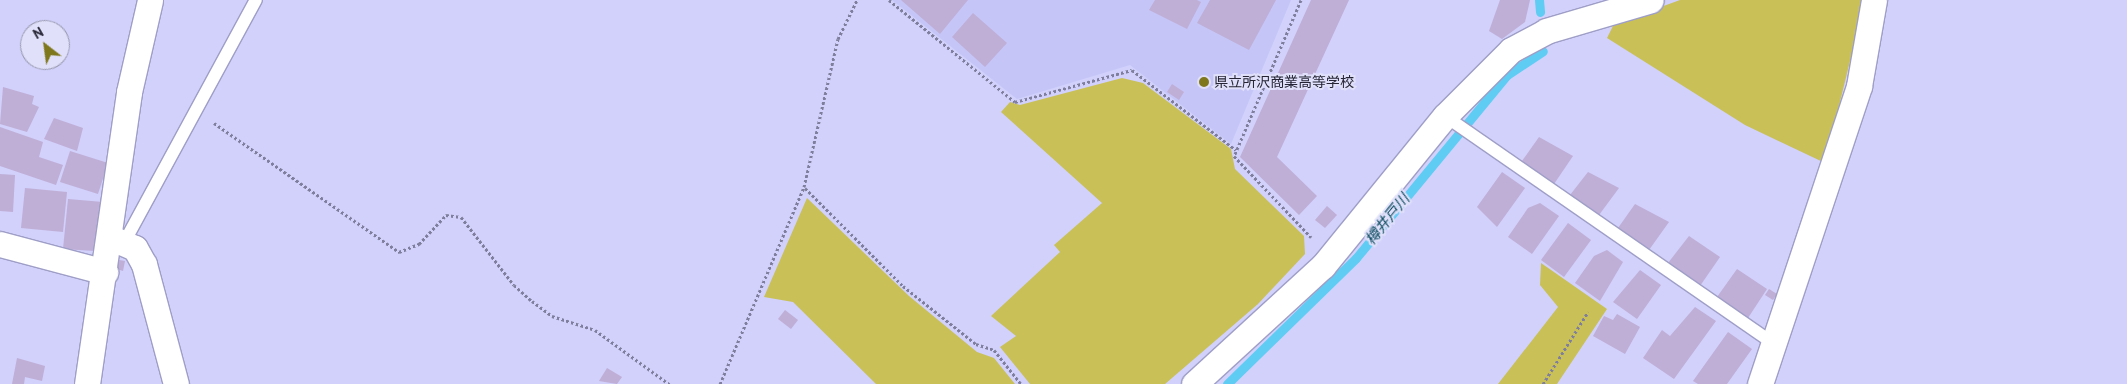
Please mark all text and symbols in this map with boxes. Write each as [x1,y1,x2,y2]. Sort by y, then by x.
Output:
north arrow [20,20,70,70]
text: N [30,23,46,43]
place label: 県立所沢商業高等学校 [1214,74,1354,90]
marker: 県立所沢商業高等学校 [1198,76,1210,88]
water label: 樽井戸川 [1361,190,1413,248]

